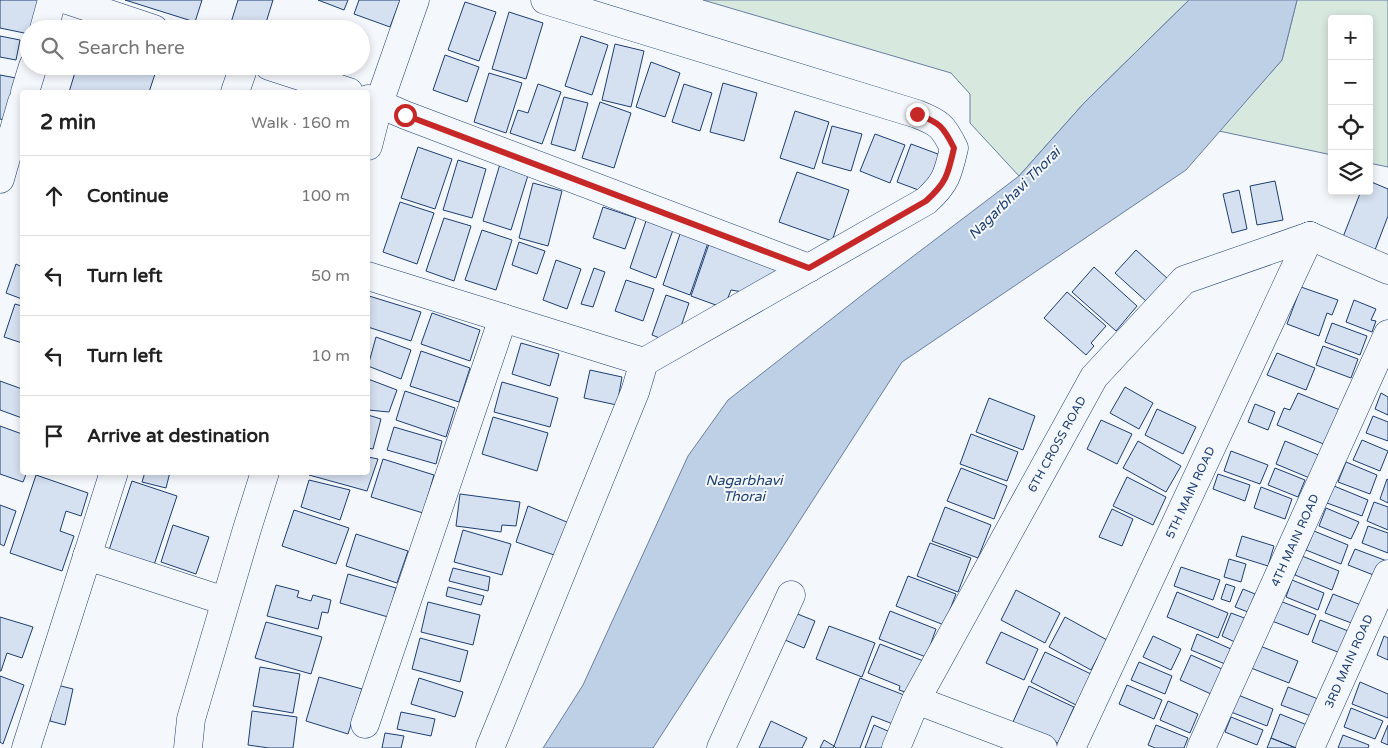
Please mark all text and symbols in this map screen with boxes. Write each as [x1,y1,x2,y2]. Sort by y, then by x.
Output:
map controls [1328,15,1373,195]
button: + [1328,15,1373,60]
search box [20,20,370,75]
icon: search [38,34,66,62]
text: Search here [78,37,185,59]
button: − [1328,60,1373,105]
route end [906,103,929,126]
route start [394,104,417,127]
button: locate [1328,105,1373,150]
text: 2 min [40,110,96,135]
text: Walk · 160 m [251,113,350,133]
water label: Nagarbhavi Thorai [965,143,1065,243]
button: layers [1328,150,1373,195]
icon: ahead [40,182,68,210]
text: Continue [87,185,169,207]
text: 100 m [301,186,350,206]
icon: left [40,262,68,290]
text: Turn left [87,265,163,287]
text: 50 m [311,266,350,286]
icon: left [40,342,68,370]
text: Turn left [87,345,163,367]
text: 10 m [311,346,350,366]
street label: 6TH CROSS ROAD [1025,394,1089,495]
icon: arrive [40,422,68,450]
text: Arrive at destination [87,425,270,447]
street label: 5TH MAIN ROAD [1163,444,1218,541]
water label: Nagarbhavi Thorai [705,472,784,505]
street label: 4TH MAIN ROAD [1268,492,1322,589]
street label: 3RD MAIN ROAD [1322,612,1376,710]

